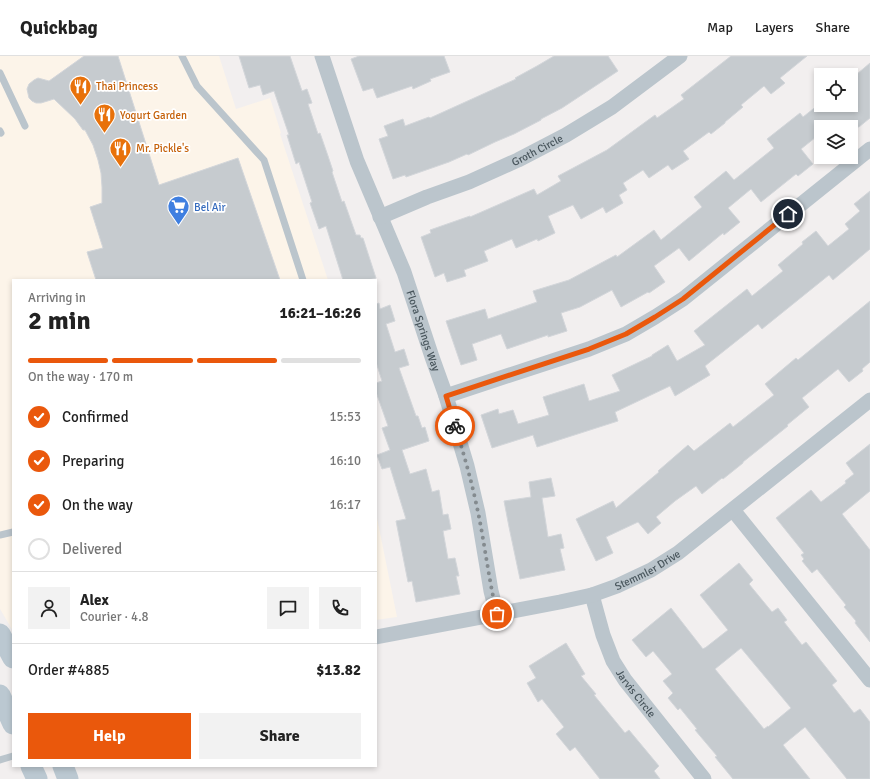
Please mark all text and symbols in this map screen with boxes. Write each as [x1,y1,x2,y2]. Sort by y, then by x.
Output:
text: Quickbag [20,16,98,40]
text: Map [707,19,733,36]
text: Layers [755,19,794,36]
text: Share [816,19,850,36]
map controls [814,68,858,164]
button: locate [814,68,858,112]
restaurant icon: Thai Princess [68,73,94,106]
place label: Thai Princess [96,80,158,93]
restaurant icon: Yogurt Garden [92,102,118,135]
place label: Yogurt Garden [120,109,187,122]
button: layers [814,120,858,164]
street label: Groth Circle [510,132,565,169]
restaurant icon: Mr. Pickle's [107,135,133,168]
place label: Mr. Pickle's [136,142,189,155]
supermarket icon: Bel Air [166,194,192,227]
pin [771,197,805,231]
place label: Bel Air [194,201,226,214]
icon: home [777,203,799,225]
street label: Flora Springs Way [403,289,443,374]
text: Arriving in [28,290,86,306]
text: 16:21–16:26 [280,304,361,322]
text: 2 min [28,305,91,337]
text: On the way · 170 m [28,369,133,385]
icon: check [28,406,50,428]
courier [435,406,475,446]
text: Confirmed [62,408,129,426]
text: 15:53 [329,409,361,425]
icon: bike [444,415,466,437]
icon: check [28,450,50,472]
text: Preparing [62,452,125,470]
text: 16:10 [329,453,361,469]
icon: check [28,494,50,516]
text: On the way [62,496,133,514]
text: 16:17 [329,497,361,513]
text: Delivered [62,540,122,558]
street label: Stemmler Drive [613,547,683,593]
button: person [28,587,70,629]
button: chat [267,587,309,629]
button: phone [319,587,361,629]
text: Alex [80,591,109,609]
pin [480,597,514,631]
icon: bag [486,603,508,625]
text: Courier · 4.8 [80,609,149,625]
text: Order #4885 [28,661,110,679]
text: $13.82 [316,661,361,679]
street label: Jarvis Circle [613,667,658,720]
button: Help [28,713,191,759]
button: Share [199,713,361,759]

